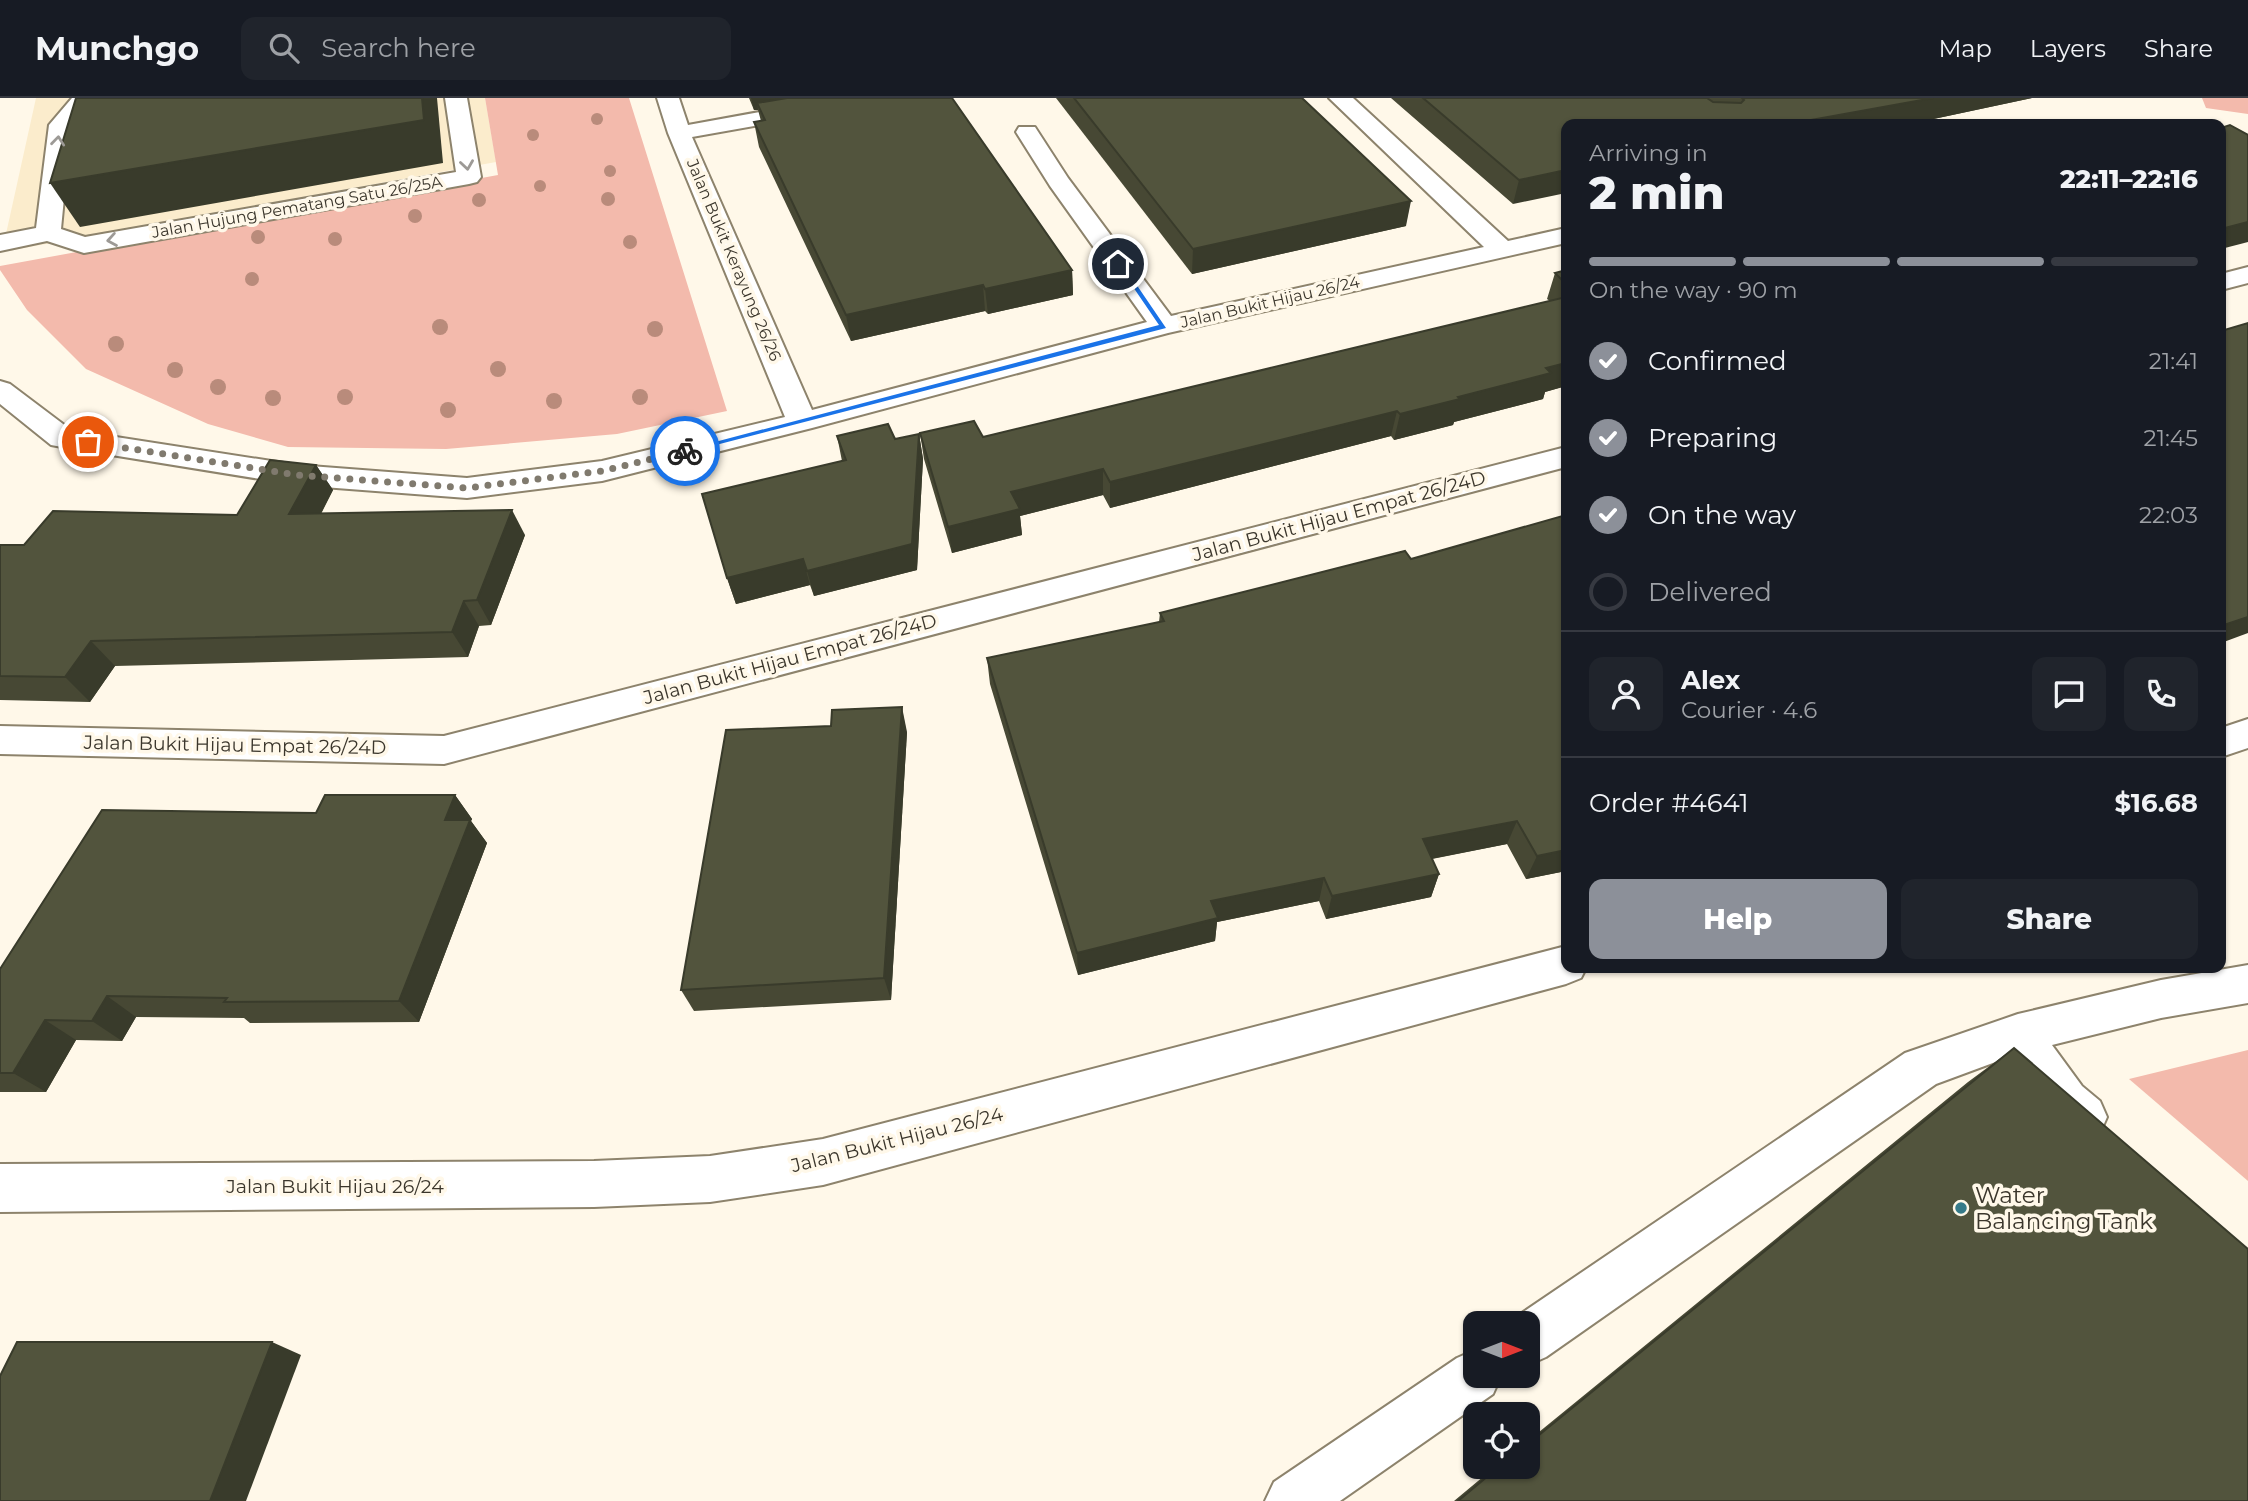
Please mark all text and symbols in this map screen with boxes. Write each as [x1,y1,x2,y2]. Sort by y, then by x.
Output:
search box [241,17,731,80]
text: Munchgo [35,28,199,68]
icon: search [265,29,303,67]
text: Search here [321,32,476,64]
text: Map [1938,34,1992,63]
text: Layers [2030,34,2106,63]
text: Share [2144,34,2213,63]
one-way arrow [50,135,65,146]
text: Arriving in [1589,139,1708,167]
street label: Jalan Bukit Kerayung 26/26 [682,155,785,364]
one-way arrow [460,159,475,171]
text: 22:11–22:16 [2060,163,2198,195]
text: 2 min [1589,164,1724,221]
street label: Jalan Hujung Pematang Satu 26/25A [149,172,444,242]
one-way arrow [106,232,118,247]
pin [1088,234,1148,294]
icon: home [1099,245,1137,283]
street label: Jalan Bukit Hijau 26/24 [1178,272,1362,332]
text: On the way · 90 m [1589,276,1798,304]
icon: check [1589,342,1627,380]
text: Confirmed [1648,345,1787,377]
text: 21:41 [2149,347,2198,375]
pin [58,412,118,472]
courier [650,416,720,486]
icon: check [1589,419,1627,457]
text: Preparing [1648,422,1777,454]
icon: bag [69,423,107,461]
text: 21:45 [2144,424,2198,452]
icon: bike [666,432,704,470]
street label: Jalan Bukit Hijau Empat 26/24D [1189,466,1488,567]
icon: check [1589,496,1627,534]
text: On the way [1648,499,1796,531]
text: 22:03 [2139,501,2198,529]
text: Delivered [1648,576,1772,608]
street label: Jalan Bukit Hijau Empat 26/24D [640,609,939,710]
button: person [1589,657,1663,731]
button: chat [2032,657,2106,731]
button: phone [2124,657,2198,731]
text: Alex [1681,664,1740,696]
text: Courier · 4.6 [1681,696,1817,724]
street label: Jalan Bukit Hijau Empat 26/24D [82,731,387,759]
text: Order #4641 [1589,787,1749,819]
text: $16.68 [2114,787,2198,819]
button: Help [1589,879,1887,959]
button: Share [1901,879,2198,959]
street label: Jalan Bukit Hijau 26/24 [788,1102,1006,1178]
street label: Jalan Bukit Hijau 26/24 [225,1175,444,1198]
place label: Water Balancing Tank [1975,1181,2153,1235]
marker: Water Balancing Tank [1953,1200,1969,1216]
north arrow [1463,1311,1540,1388]
map controls [1463,1311,1540,1479]
button: locate [1463,1402,1540,1479]

